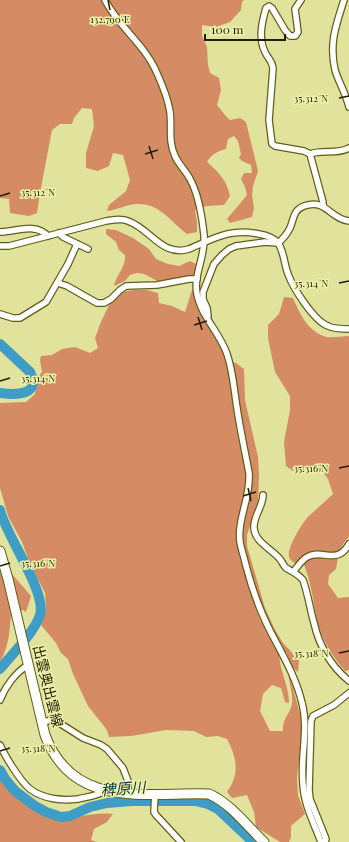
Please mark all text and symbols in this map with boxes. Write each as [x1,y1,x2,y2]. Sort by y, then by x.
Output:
text: 132.790°E [90,12,130,26]
scale bar [205,16,285,42]
text: 100 m [211,21,244,37]
text: 35.312°N [294,91,328,105]
text: 35.312°N [21,185,55,199]
text: 35.314°N [294,276,328,290]
text: 35.314°N [21,371,55,385]
text: 35.316°N [294,461,328,475]
text: 35.316°N [21,556,55,570]
street label: 出雲奥出雲線 [29,643,68,729]
text: 35.318°N [294,646,328,660]
text: 35.318°N [21,741,55,755]
water label: 稗原川 [100,776,148,800]

